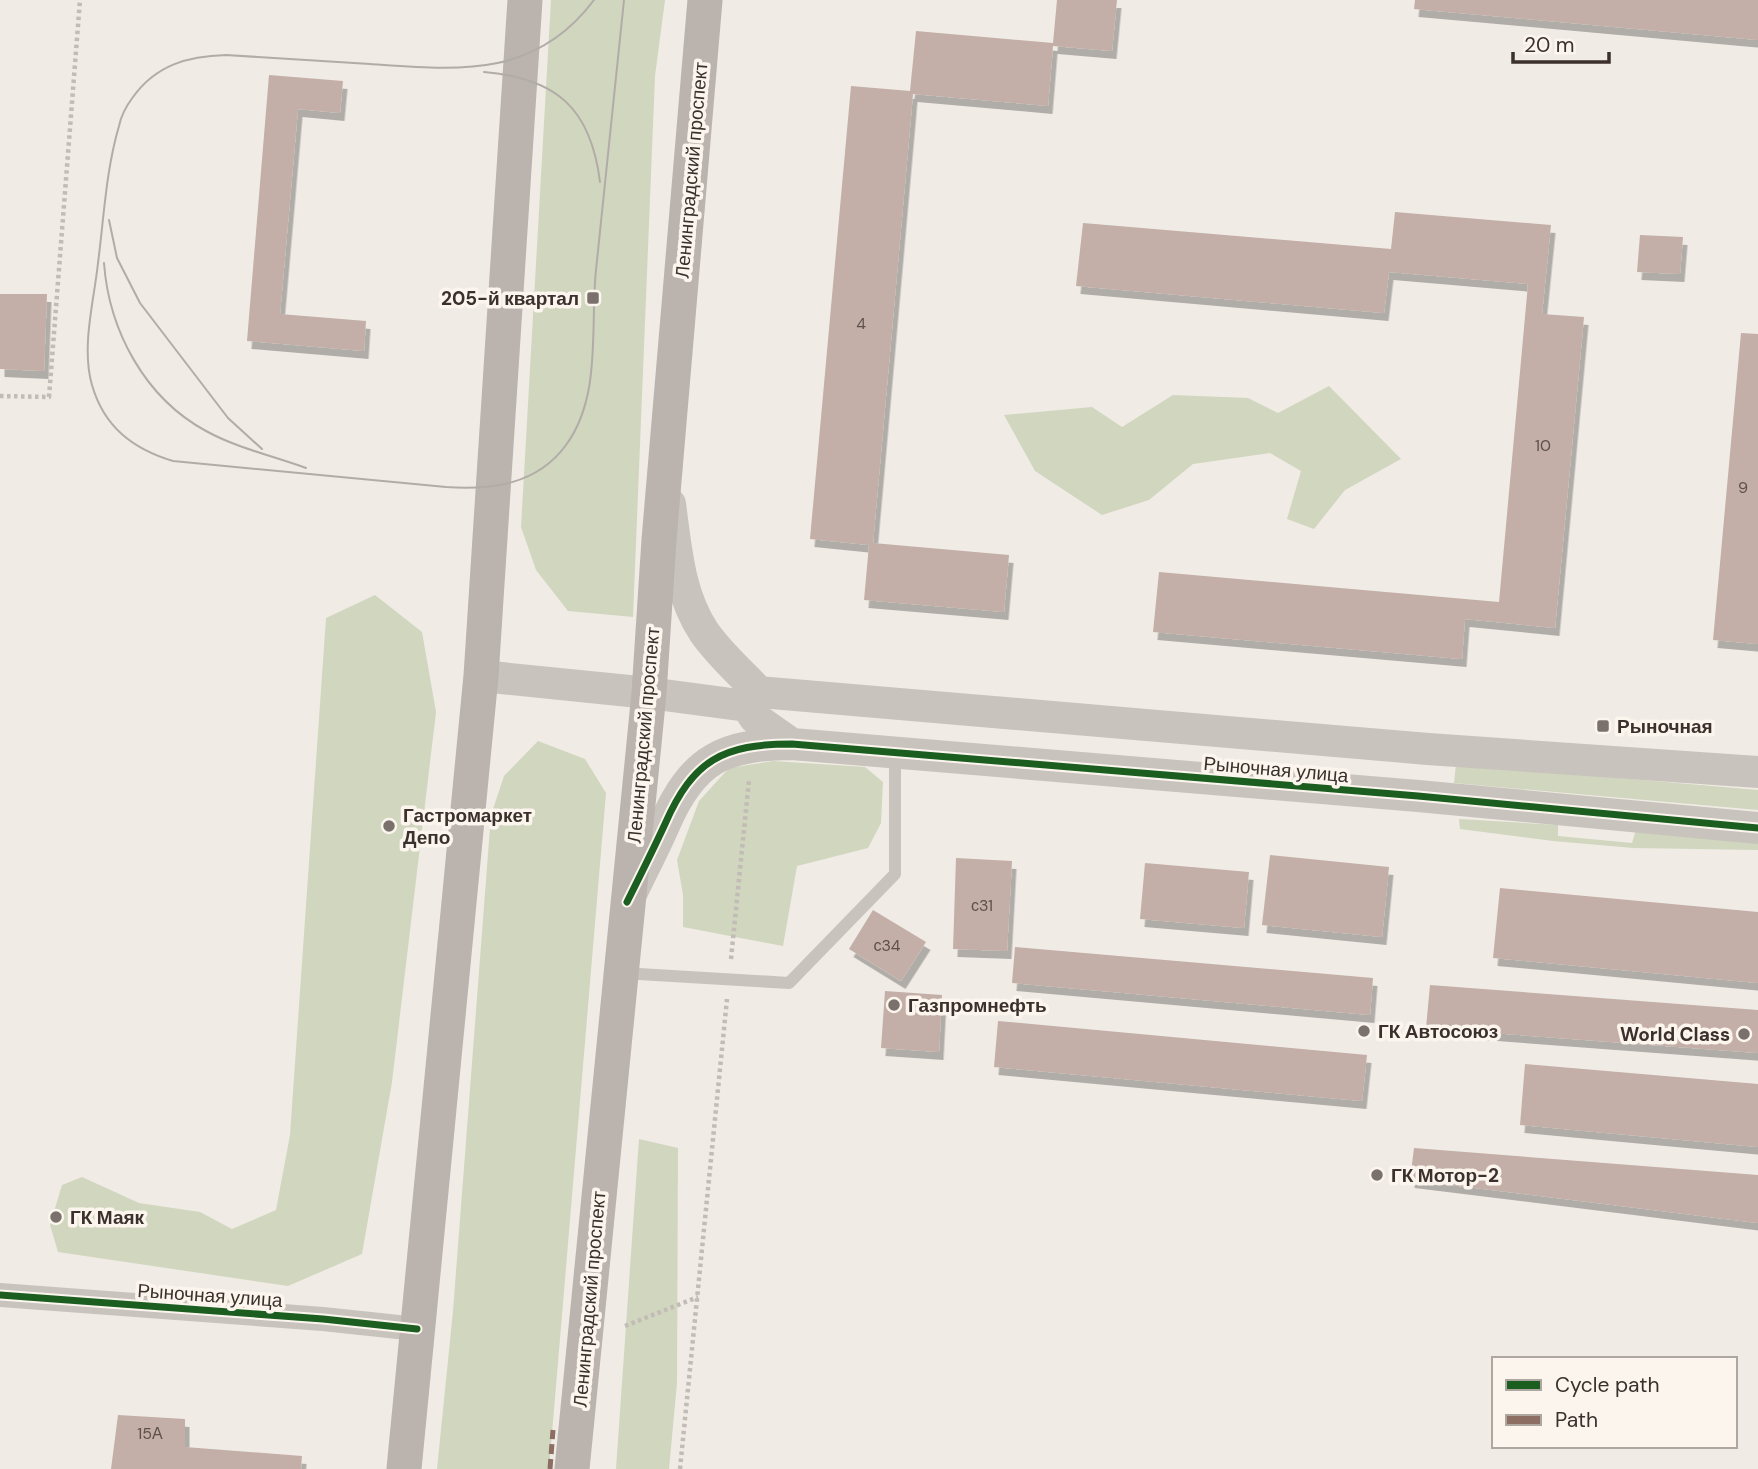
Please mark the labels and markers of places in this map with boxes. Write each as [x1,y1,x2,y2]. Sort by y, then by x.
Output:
place label: 205-й квартал [441,286,579,311]
marker: 205-й квартал [585,290,601,306]
place label: Рыночная [1617,714,1713,739]
marker: Рыночная [1595,718,1611,734]
place label: Гастромаркет Депо [403,803,532,850]
marker: Гастромаркет Депо [381,818,397,834]
place label: Газпромнефть [908,993,1047,1018]
marker: Газпромнефть [886,997,902,1013]
place label: ГК Автосоюз [1378,1019,1498,1044]
place label: World Class [1620,1022,1730,1047]
marker: ГК Автосоюз [1356,1023,1372,1039]
marker: World Class [1736,1026,1752,1042]
place label: ГК Мотор-2 [1391,1163,1499,1188]
marker: ГК Мотор-2 [1369,1167,1385,1183]
place label: ГК Маяк [70,1205,145,1230]
marker: ГК Маяк [48,1209,64,1225]

